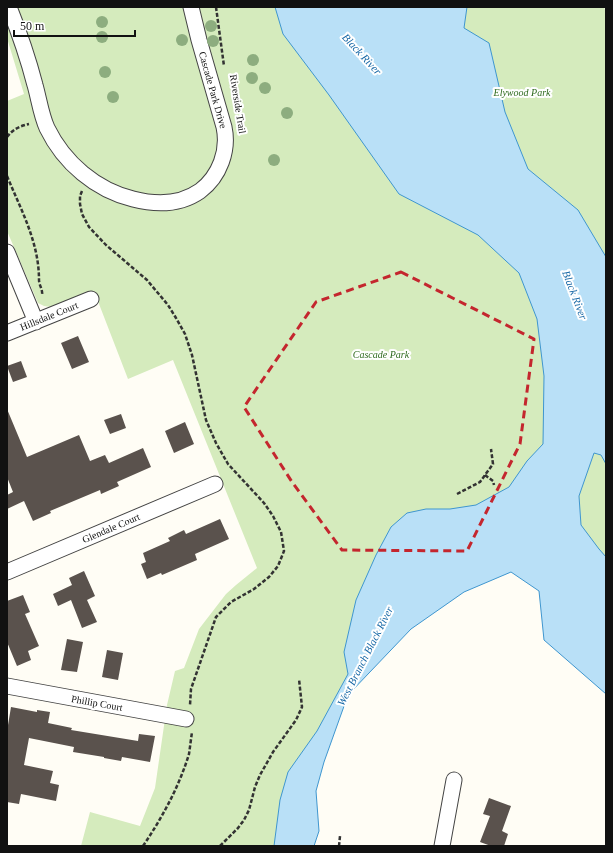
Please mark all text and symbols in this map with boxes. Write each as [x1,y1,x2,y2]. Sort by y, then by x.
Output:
scale bar [14,12,135,38]
text: 50 m [20,19,45,33]
water label: Black River [340,31,384,77]
street label: Cascade Park Drive [197,50,229,130]
street label: Riverside Trail [228,74,248,135]
park label: Elywood Park [493,87,551,98]
water label: Black River [560,269,590,322]
street label: Hillsdale Court [18,299,80,333]
park label: Cascade Park [353,349,410,360]
street label: Glendale Court [81,511,142,545]
water label: West Branch Black River [335,604,396,708]
street label: Phillip Court [70,693,124,713]

